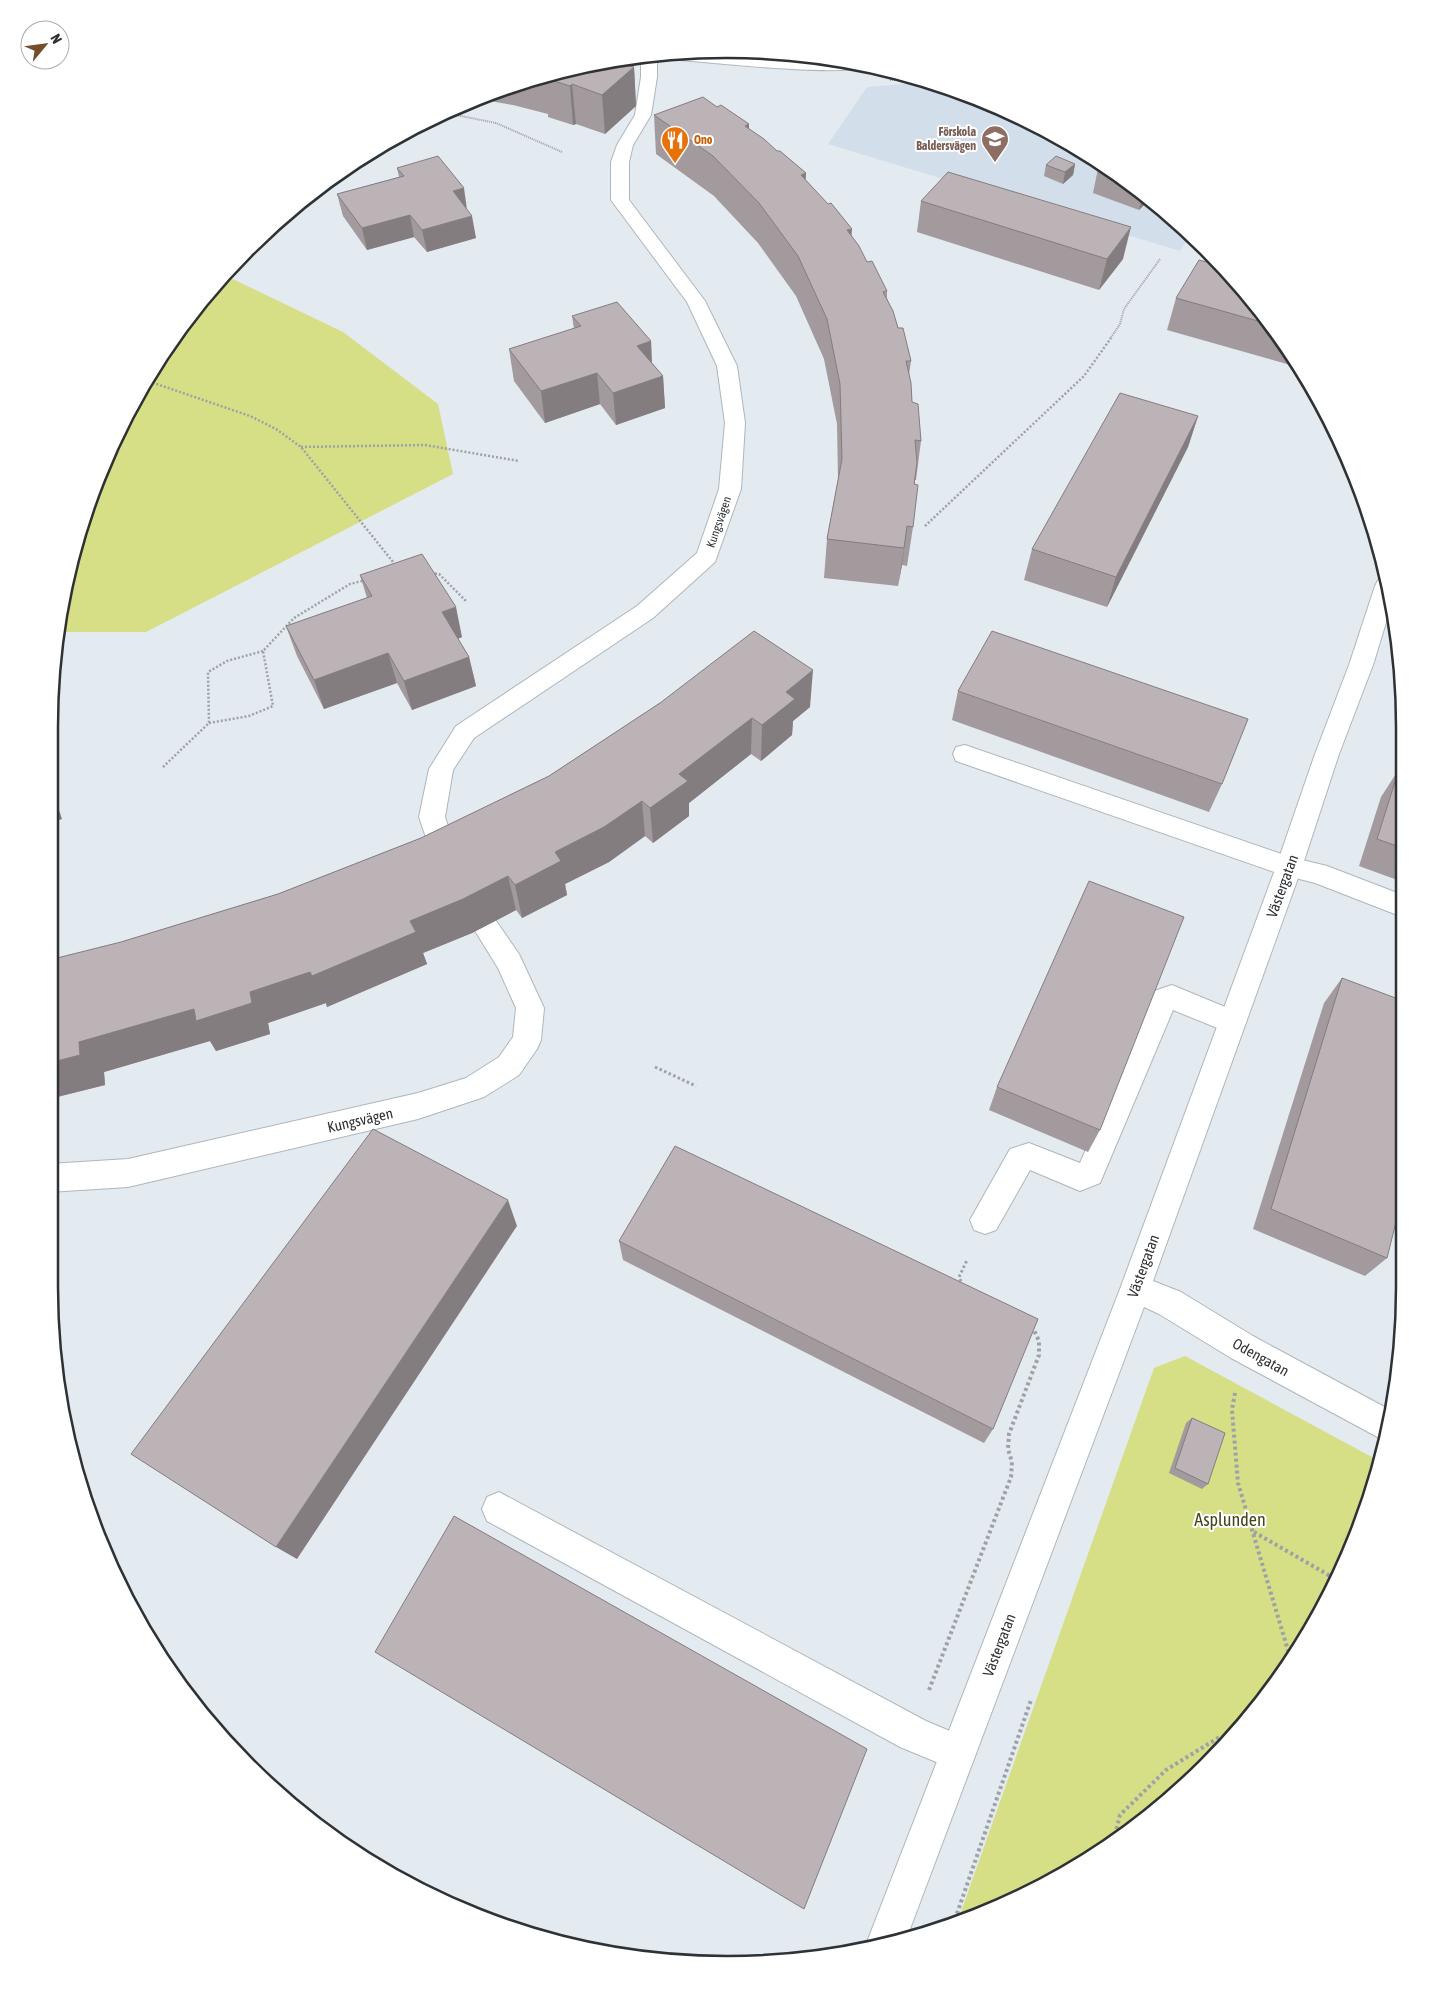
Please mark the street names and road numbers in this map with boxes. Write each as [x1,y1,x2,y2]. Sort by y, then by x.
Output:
street label: Kungsvägen [704,494,734,550]
street label: Västergatan [1263,852,1301,920]
street label: Kungsvägen [326,1104,394,1136]
street label: Västergatan [1124,1232,1162,1300]
street label: Odengatan [1230,1335,1292,1379]
street label: Västergatan [979,1611,1019,1679]

